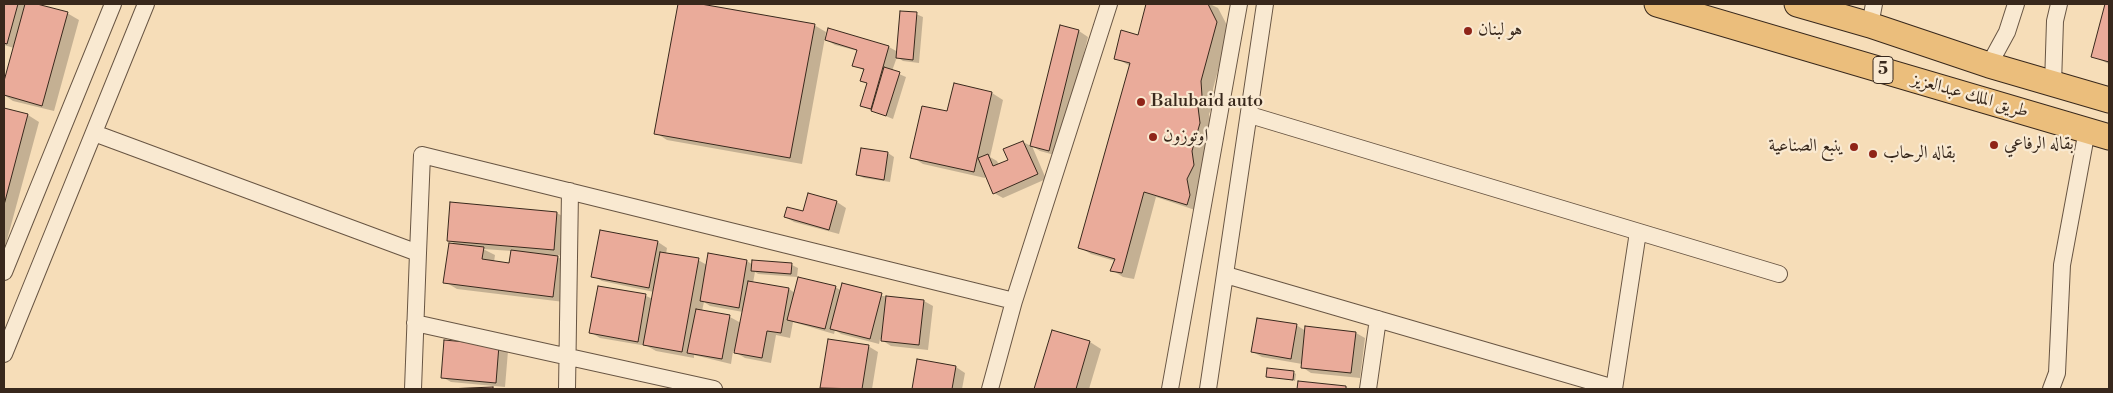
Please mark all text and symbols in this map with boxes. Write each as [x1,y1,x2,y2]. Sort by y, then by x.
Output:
place label: هو لبنان [1478,20,1522,42]
marker: هو لبنان [1462,25,1474,37]
road number: 5 [1873,56,1893,84]
street label: طريق الملك عبدالعزيز [1909,69,2031,123]
place label: Balubaid auto [1151,91,1263,113]
marker: Balubaid auto [1135,96,1147,108]
place label: اوتوزون [1163,126,1208,148]
marker: اوتوزون [1147,131,1159,143]
place label: بقاله الرفاعي [2004,134,2074,156]
place label: ينبع الصناعية [1769,136,1844,158]
marker: بقاله الرفاعي [1988,139,2000,151]
marker: ينبع الصناعية [1848,141,1860,153]
place label: بقاله الرحاب [1883,143,1956,165]
marker: بقاله الرحاب [1867,148,1879,160]

